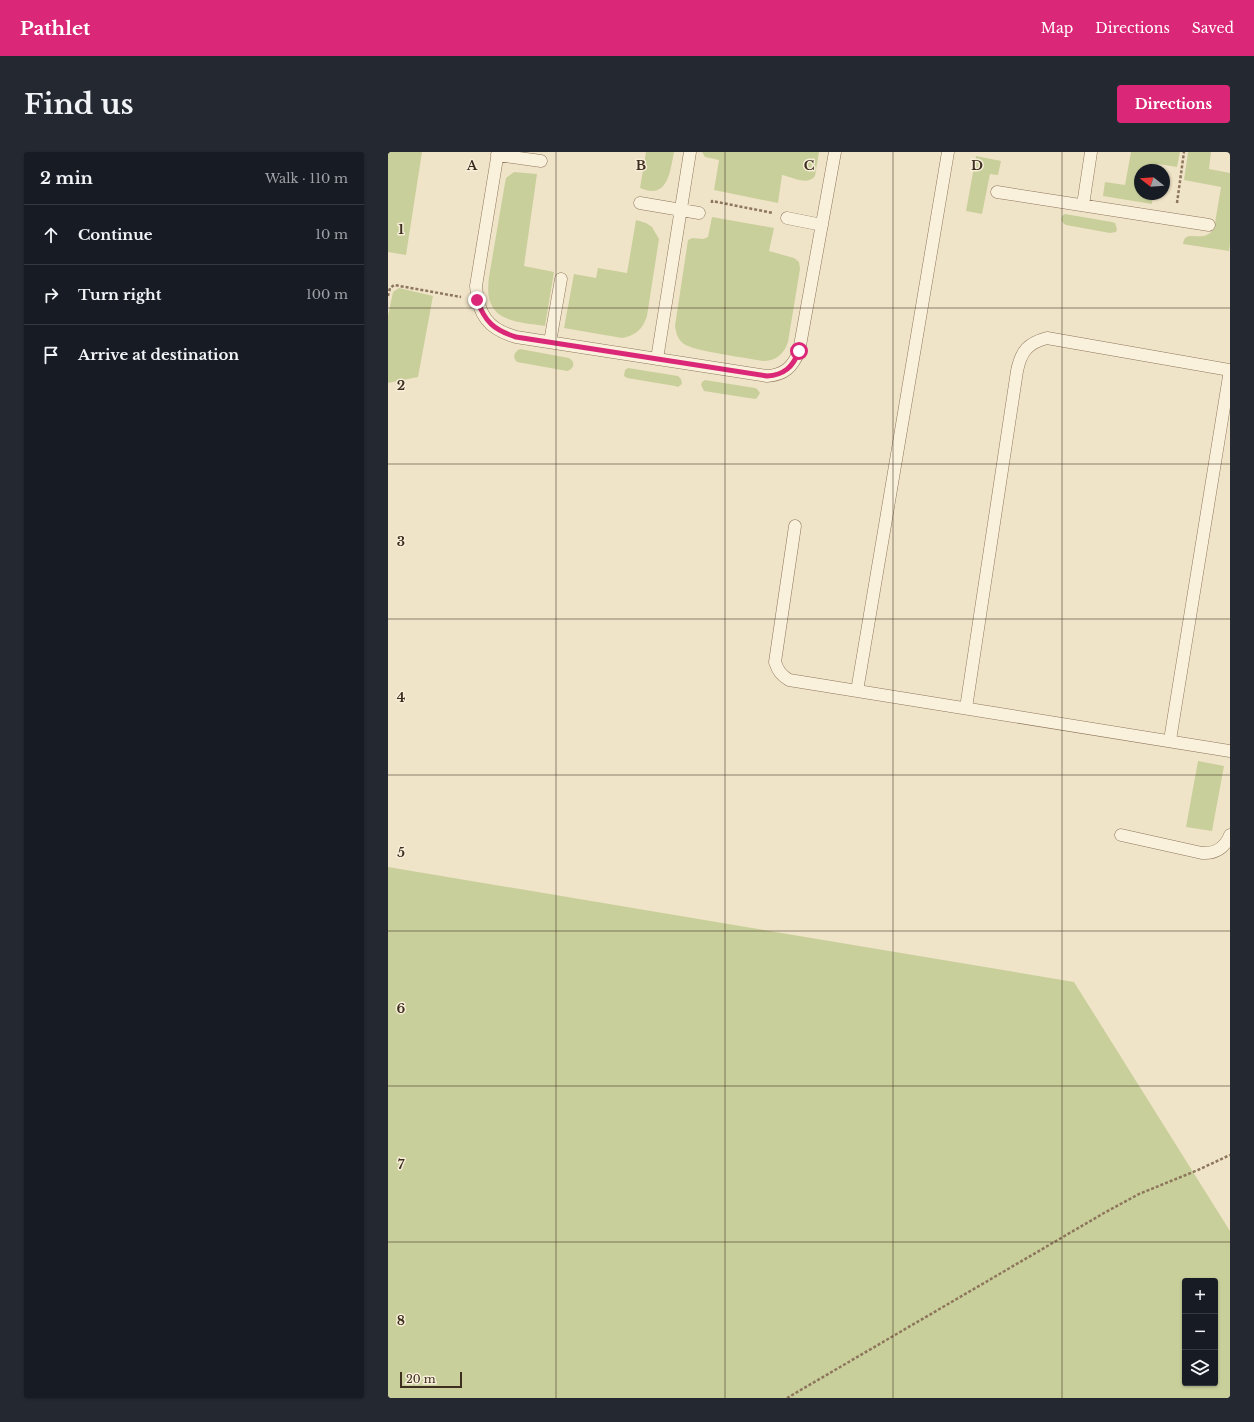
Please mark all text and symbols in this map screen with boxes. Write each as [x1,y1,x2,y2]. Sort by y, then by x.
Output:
text: Pathlet [20,17,90,40]
text: Map [1041,19,1073,37]
text: Directions [1095,19,1170,37]
text: Saved [1192,19,1234,37]
button: Directions [1117,85,1230,123]
text: Find us [24,87,134,122]
text: A [466,157,478,174]
text: B [636,157,646,174]
text: C [804,157,815,174]
text: D [971,157,983,174]
north arrow [1134,164,1170,200]
text: 2 min [40,168,93,189]
text: Walk · 110 m [265,170,348,187]
text: 1 [398,221,404,238]
icon: ahead [40,224,62,246]
text: Continue [78,225,153,244]
text: 10 m [315,226,348,243]
icon: right [40,284,62,306]
text: Turn right [78,285,161,304]
text: 100 m [306,286,348,303]
route end [468,291,486,309]
route start [790,342,808,360]
icon: arrive [40,344,62,366]
text: Arrive at destination [78,345,239,364]
text: 2 [397,377,405,394]
text: 3 [397,533,405,550]
text: 4 [397,689,406,706]
text: 5 [397,844,405,861]
text: 6 [397,1000,406,1017]
text: 7 [398,1156,405,1173]
map controls [1182,1278,1218,1386]
button: + [1182,1278,1218,1314]
text: 8 [397,1312,405,1329]
button: − [1182,1314,1218,1350]
button: layers [1182,1350,1218,1386]
scale bar [400,1370,462,1389]
text: 20 m [406,1372,436,1386]

